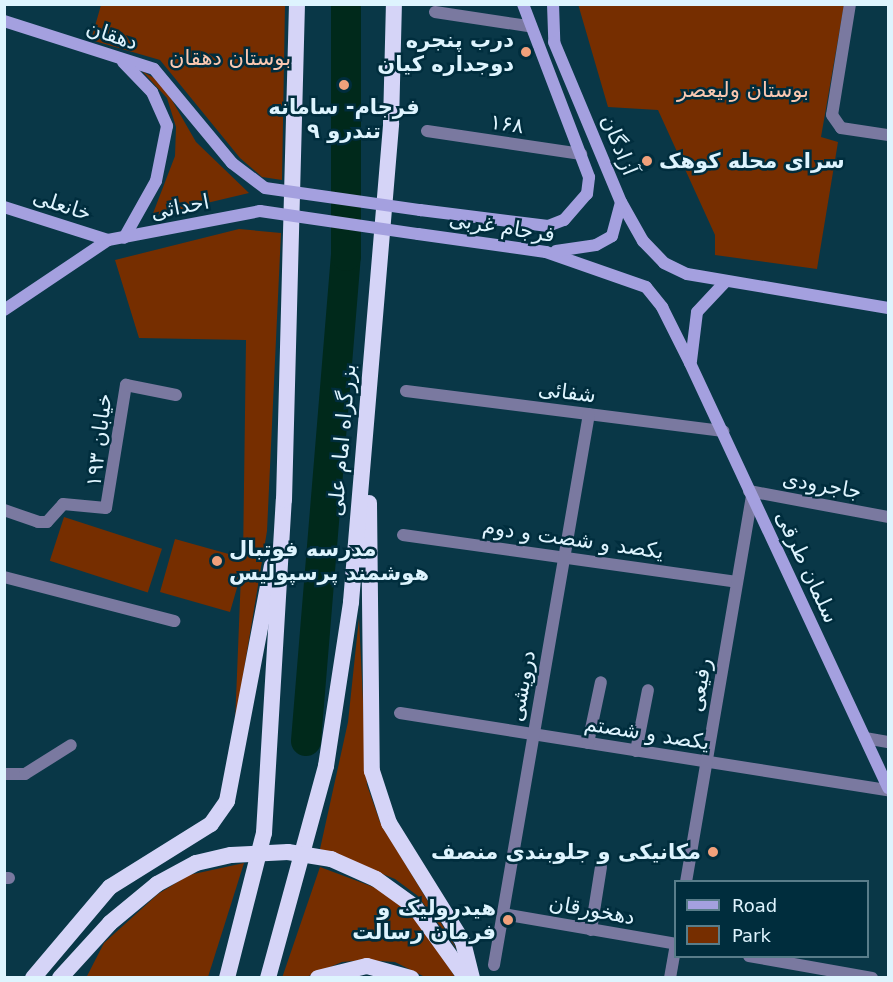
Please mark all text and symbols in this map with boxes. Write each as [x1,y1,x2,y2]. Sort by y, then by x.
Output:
street label: دهقان [83,15,141,55]
place label: درب پنجره دوجداره کیان [377,27,514,77]
park label: بوستان دهقان [169,45,291,71]
marker: درب پنجره دوجداره کیان [519,45,533,59]
park label: بوستان ولیعصر [677,77,809,103]
marker: فرجام- سامانه ۹ تندرو [337,78,351,92]
place label: فرجام- سامانه ۹ تندرو [268,94,420,144]
street label: ۱۶۸ [488,109,526,139]
street label: آزادگان [596,111,642,179]
place label: سرای محله کوهک [659,148,845,174]
marker: سرای محله کوهک [640,154,654,168]
street label: خانعلی [30,184,94,226]
street label: احداثی [149,189,211,225]
street label: فرجام غربی [447,206,557,248]
street label: بزرگراه امام علی [323,363,361,517]
street label: شفائی [537,376,597,408]
street label: خیابان ۱۹۳ [81,392,117,488]
street label: جاجرودی [780,466,864,504]
street label: سلمان طرقی [770,507,844,627]
street label: یکصد و شصت و دوم [481,514,665,564]
place label: مدرسه فوتبال هوشمند پرسپولیس [229,536,429,586]
marker: مدرسه فوتبال هوشمند پرسپولیس [210,554,224,568]
street label: درویشی [503,648,541,724]
street label: رفیعی [683,656,717,714]
street label: یکصد و شصتم [583,711,711,755]
place label: مکانیکی و جلوبندی منصف [431,839,701,865]
marker: مکانیکی و جلوبندی منصف [706,845,720,859]
legend [674,880,869,958]
street label: دهخورقان [547,890,637,930]
place label: هیدرولیک و فرمان رسالت [352,895,496,945]
text: Road [732,895,777,916]
marker: هیدرولیک و فرمان رسالت [501,913,515,927]
text: Park [732,925,771,946]

